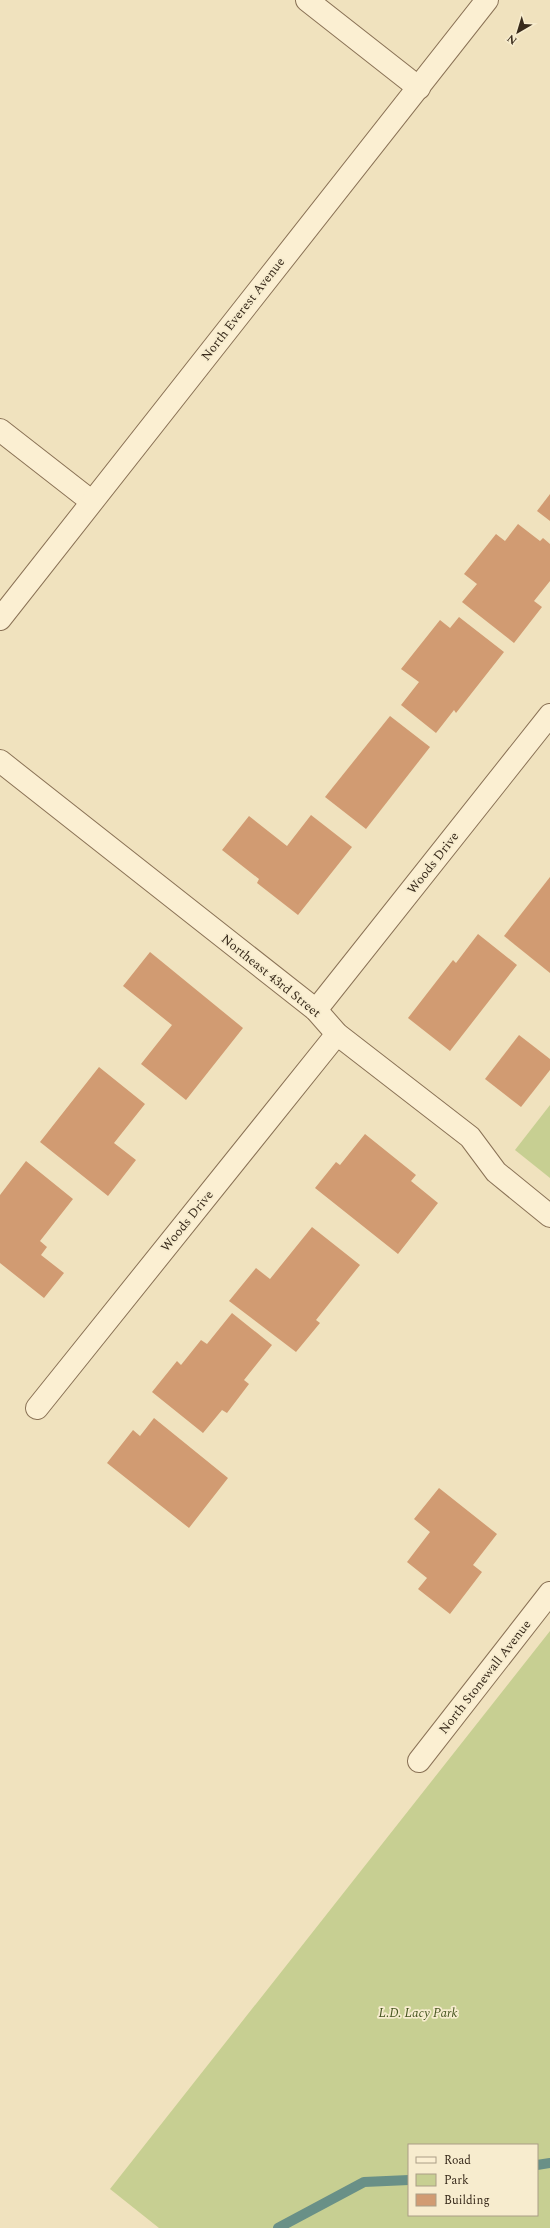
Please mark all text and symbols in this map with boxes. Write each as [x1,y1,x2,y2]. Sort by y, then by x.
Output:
north arrow [498,12,538,52]
text: N [503,30,521,49]
street label: North Everest Avenue [196,253,290,365]
street label: Woods Drive [402,827,464,899]
street label: Northeast 43rd Street [217,929,326,1023]
street label: Woods Drive [156,1186,218,1256]
street label: North Stonewall Avenue [434,1616,536,1738]
park label: L.D. Lacy Park [378,2003,458,2023]
legend [408,2144,538,2216]
text: Road [444,2151,471,2170]
text: Park [444,2171,469,2190]
text: Building [444,2191,490,2210]

